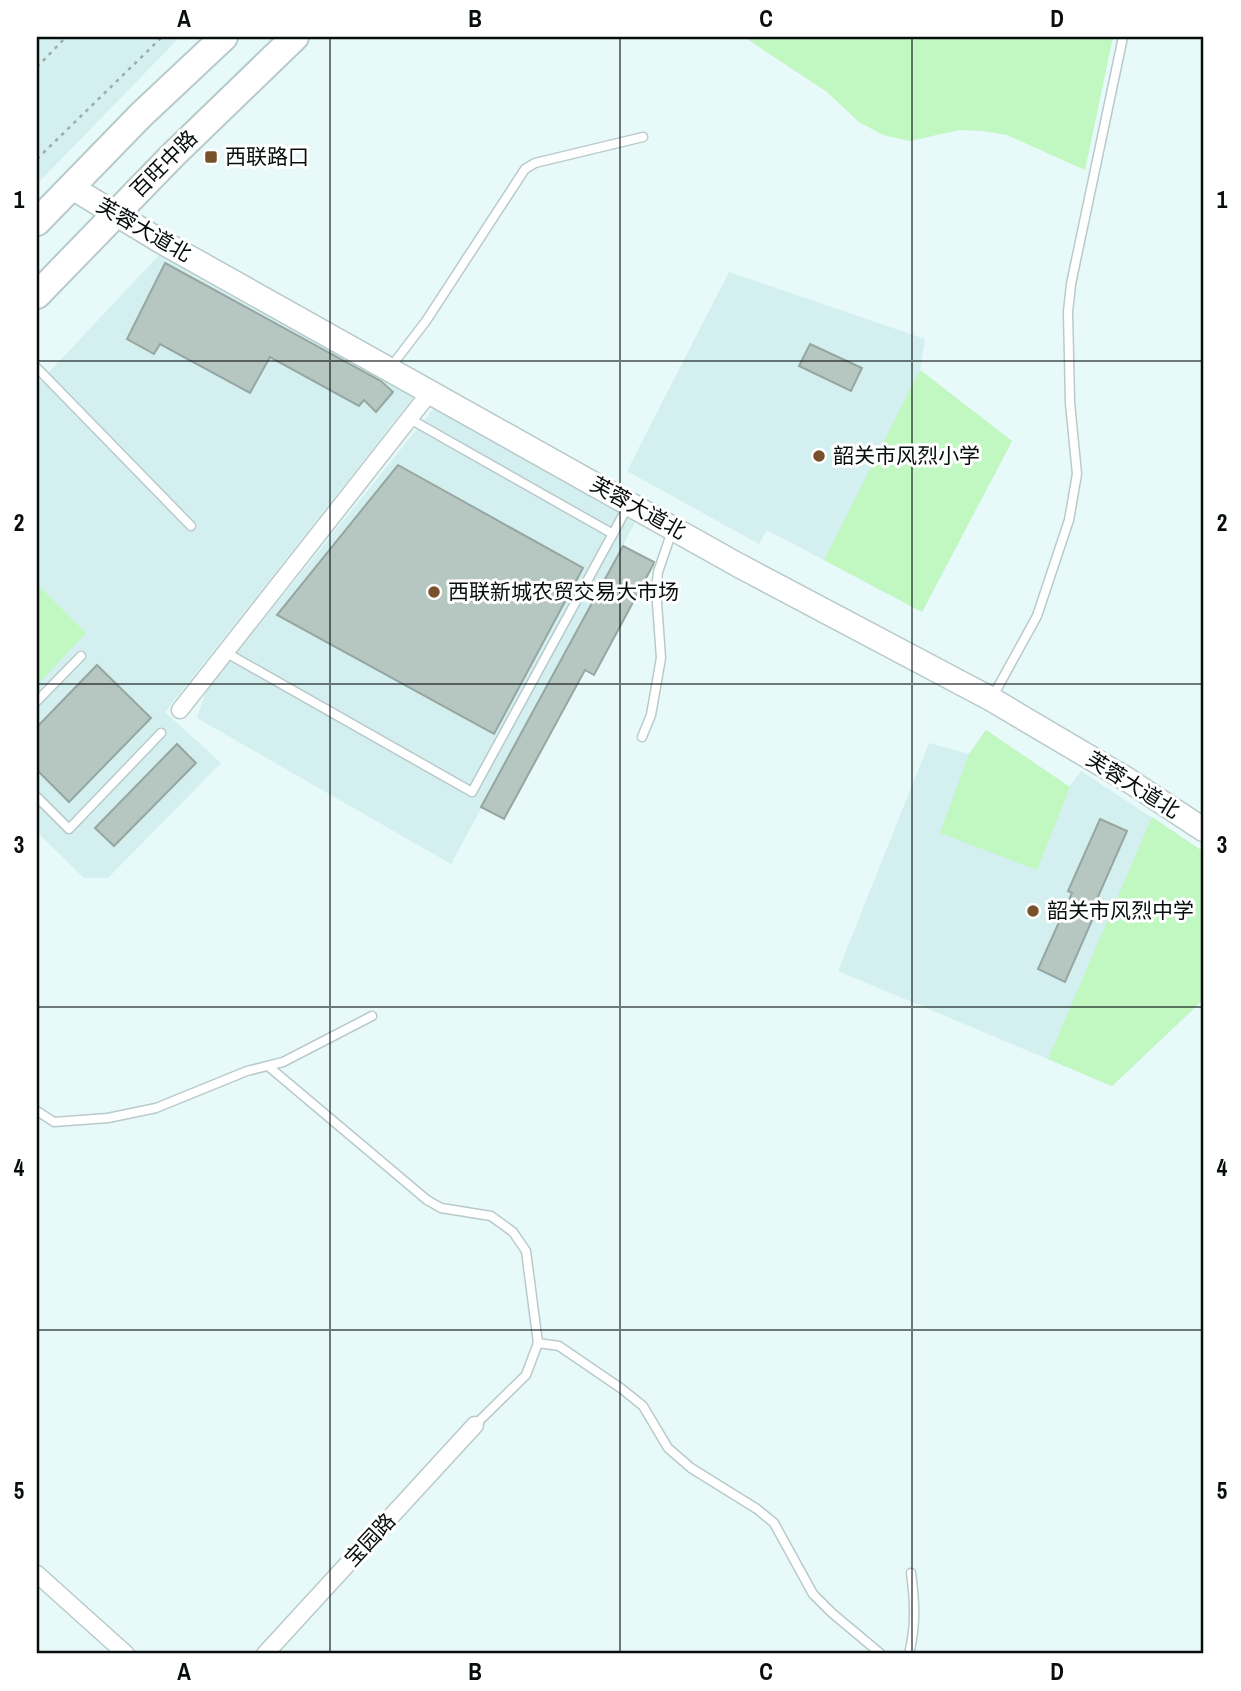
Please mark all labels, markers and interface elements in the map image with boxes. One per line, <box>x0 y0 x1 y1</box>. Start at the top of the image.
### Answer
text: A <box>177 3 191 34</box>
text: B <box>468 3 482 34</box>
text: C <box>759 3 773 34</box>
text: D <box>1050 3 1064 34</box>
street label: 百旺中路 <box>124 124 204 204</box>
place label: 西联路口 <box>225 142 309 171</box>
marker: 西联路口 <box>203 149 219 165</box>
text: 1 <box>14 184 25 215</box>
text: 1 <box>1217 184 1228 215</box>
street label: 芙蓉大道北 <box>92 191 197 268</box>
place label: 韶关市风烈小学 <box>833 441 980 470</box>
marker: 韶关市风烈小学 <box>811 448 827 464</box>
street label: 芙蓉大道北 <box>585 469 691 546</box>
text: 2 <box>14 507 24 538</box>
text: 2 <box>1217 507 1227 538</box>
place label: 西联新城农贸交易大市场 <box>448 577 679 606</box>
marker: 西联新城农贸交易大市场 <box>426 584 442 600</box>
street label: 芙蓉大道北 <box>1081 744 1185 825</box>
text: 3 <box>14 829 24 860</box>
text: 3 <box>1217 829 1227 860</box>
place label: 韶关市风烈中学 <box>1047 896 1194 925</box>
marker: 韶关市风烈中学 <box>1025 903 1041 919</box>
text: 4 <box>14 1152 25 1183</box>
text: 4 <box>1217 1152 1228 1183</box>
text: 5 <box>14 1475 24 1506</box>
text: 5 <box>1217 1475 1227 1506</box>
street label: 宝园路 <box>338 1507 402 1573</box>
text: A <box>177 1656 191 1687</box>
text: B <box>468 1656 482 1687</box>
text: C <box>759 1656 773 1687</box>
text: D <box>1050 1656 1064 1687</box>

